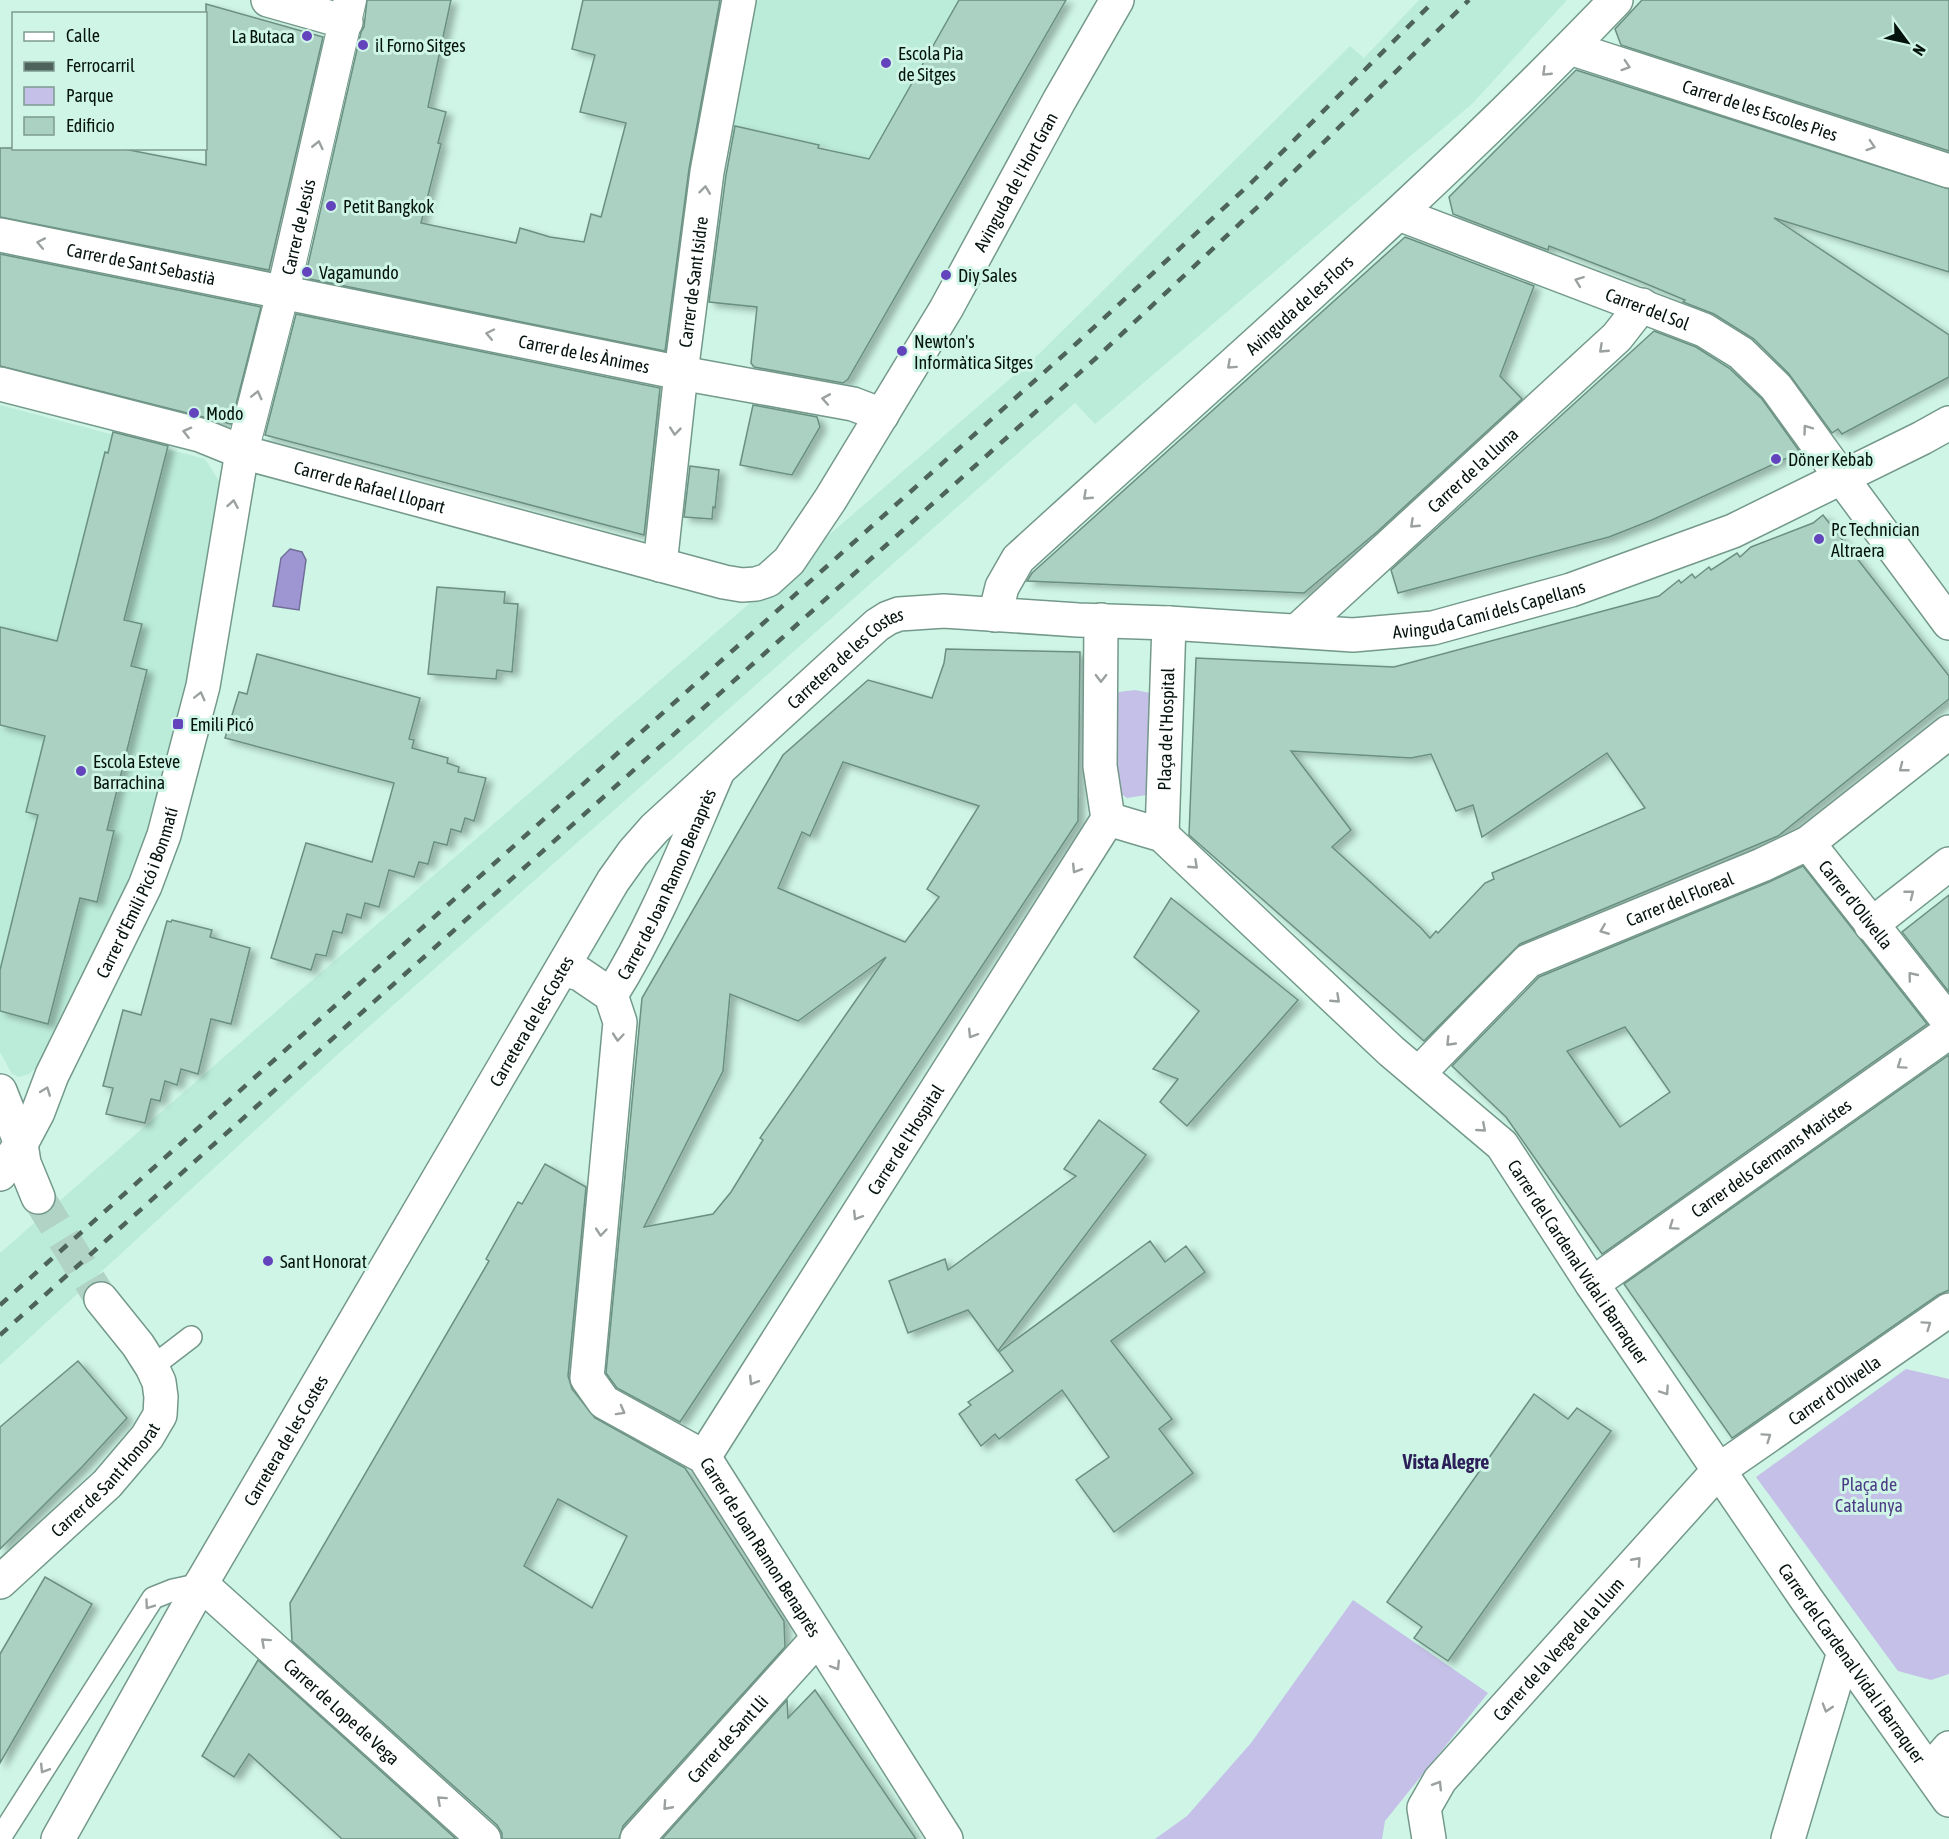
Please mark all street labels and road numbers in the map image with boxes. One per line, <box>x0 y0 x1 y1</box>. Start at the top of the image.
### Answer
street label: Carrer de les Escoles Pies <box>1680 75 1840 145</box>
street label: Avinguda de l'Hort Gran <box>969 108 1061 255</box>
street label: Carrer de Jesús <box>277 177 319 277</box>
street label: Carrer de Sant Isidre <box>674 215 712 349</box>
street label: Carrer de Sant Sebastià <box>65 238 217 289</box>
street label: Avinguda de les Flors <box>1241 251 1357 359</box>
street label: Carrer del Sol <box>1603 283 1693 334</box>
street label: Carrer de les Ànimes <box>517 330 651 377</box>
street label: Carrer de la Lluna <box>1423 423 1522 516</box>
street label: Carrer de Rafael Llopart <box>292 456 448 517</box>
street label: Avinguda Camí dels Capellans <box>1392 575 1588 642</box>
street label: Carretera de les Costes <box>782 603 904 713</box>
street label: Plaça de l'Hospital <box>1153 667 1178 791</box>
street label: Carrer de Joan Ramon Benaprès <box>612 786 720 983</box>
street label: Carrer d'Emili Picó i Bonmatí <box>91 805 181 981</box>
street label: Carrer d'Olivella <box>1815 856 1898 953</box>
street label: Carrer del Floreal <box>1623 867 1736 930</box>
street label: Carretera de les Costes <box>485 952 577 1090</box>
street label: Carrer de l'Hospital <box>862 1080 948 1198</box>
street label: Carrer dels Germans Maristes <box>1687 1094 1855 1221</box>
street label: Carrer del Cardenal Vidal i Barraquer <box>1504 1156 1654 1368</box>
street label: Carrer d'Olivella <box>1784 1351 1884 1429</box>
street label: Carretera de les Costes <box>239 1371 332 1509</box>
street label: Carrer de Sant Honorat <box>46 1419 164 1541</box>
street label: Carrer de Joan Ramon Benaprès <box>696 1453 826 1640</box>
street label: Carrer del Cardenal Vidal i Barraquer <box>1774 1559 1930 1768</box>
street label: Carrer de la Verge de la Llum <box>1488 1573 1628 1725</box>
street label: Carrer de Lope de Vega <box>280 1654 404 1769</box>
street label: Carrer de Sant Lli <box>683 1691 772 1787</box>

